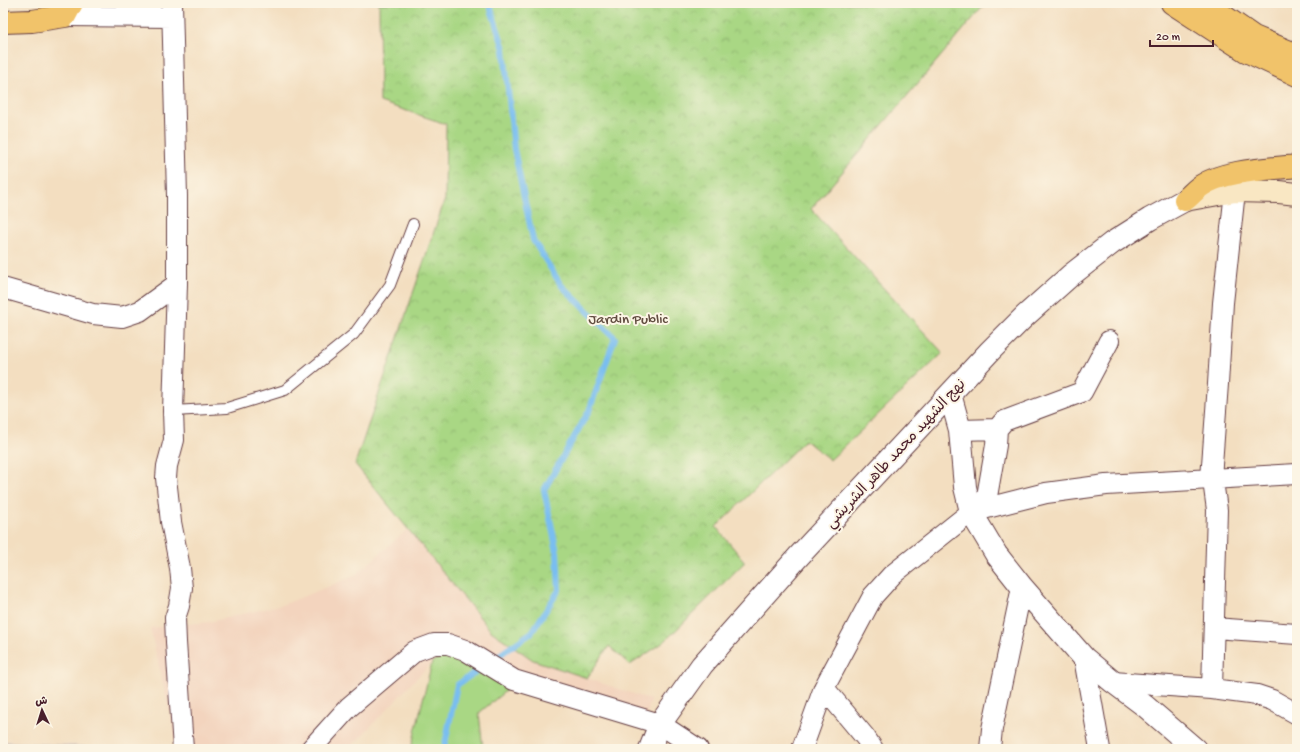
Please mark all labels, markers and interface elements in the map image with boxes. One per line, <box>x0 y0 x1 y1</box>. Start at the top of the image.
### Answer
scale bar <box>1150 22 1213 48</box>
text: 20 m <box>1156 31 1181 45</box>
park label: Jardin Public <box>588 311 668 329</box>
street label: نهج الشهيد محمد طاهر الشريشي <box>822 376 972 534</box>
north arrow <box>22 690 62 730</box>
text: ش <box>35 696 48 708</box>

